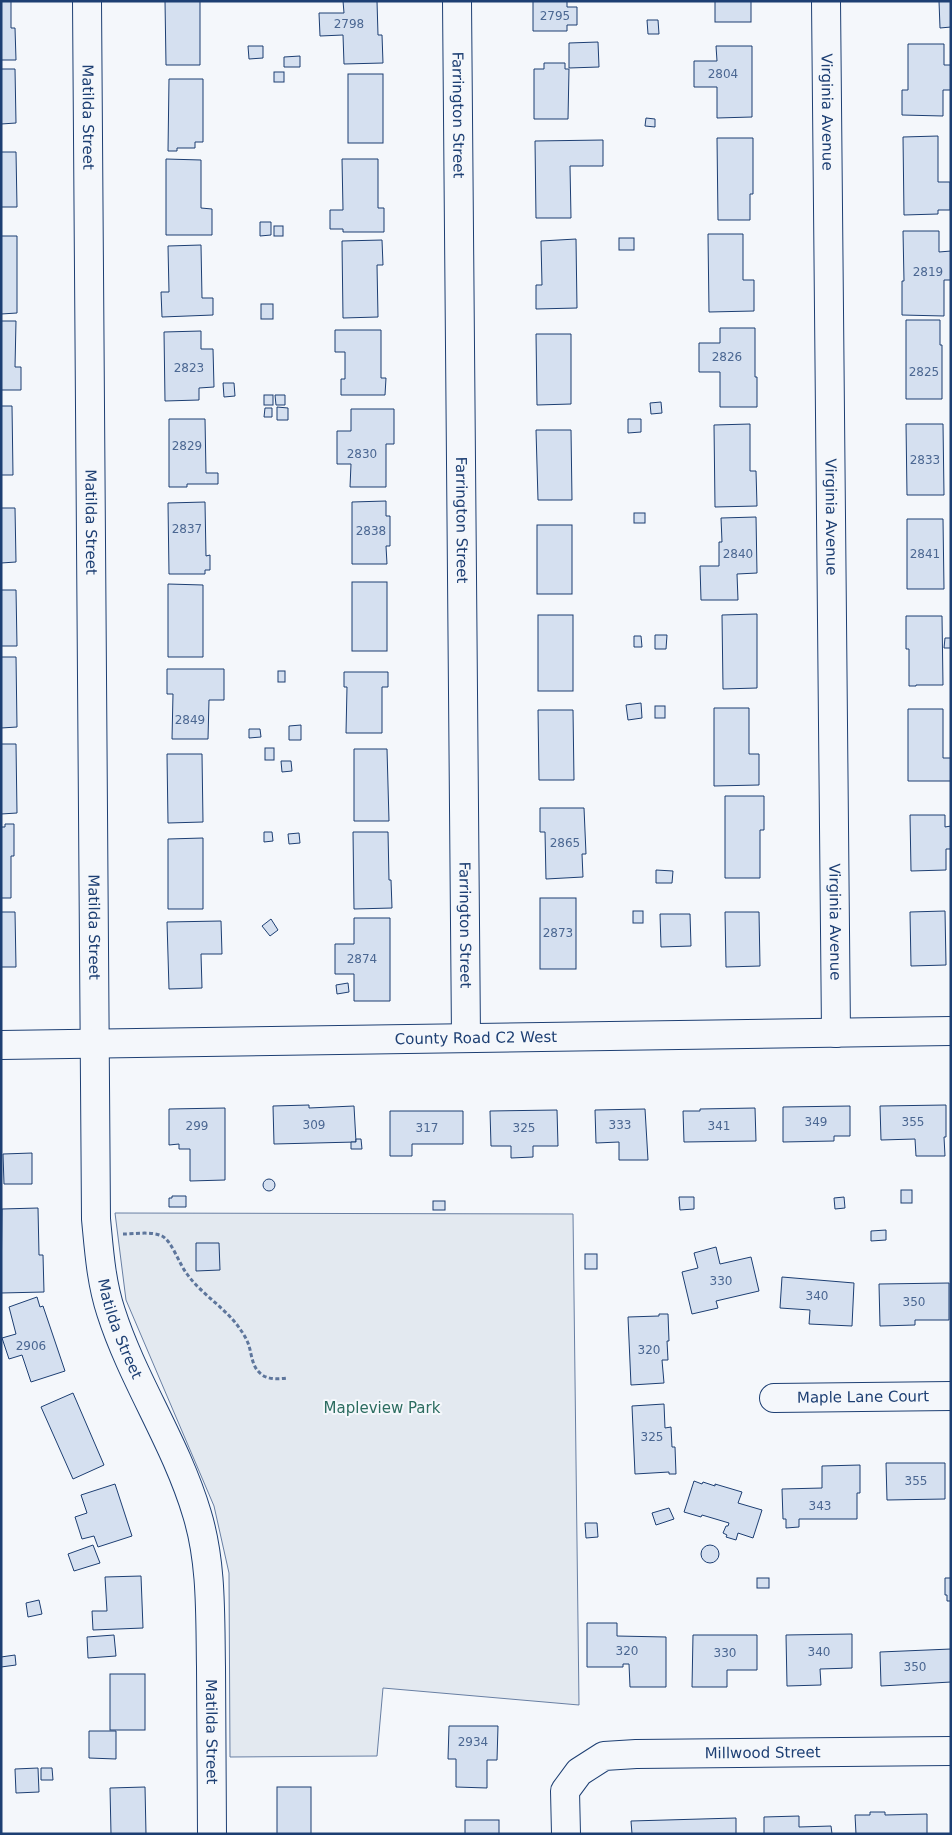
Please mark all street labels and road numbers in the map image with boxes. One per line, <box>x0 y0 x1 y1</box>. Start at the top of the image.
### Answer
street label: Farrington Street <box>448 52 468 179</box>
street label: Virginia Avenue <box>818 53 837 171</box>
street label: Matilda Street <box>78 64 97 170</box>
street label: Farrington Street <box>452 457 471 584</box>
street label: Virginia Avenue <box>821 458 841 576</box>
street label: Matilda Street <box>81 469 100 575</box>
street label: Farrington Street <box>455 862 475 989</box>
street label: Virginia Avenue <box>825 863 844 981</box>
street label: Matilda Street <box>84 874 103 980</box>
street label: County Road C2 West <box>395 1028 557 1048</box>
street label: Matilda Street <box>94 1277 146 1382</box>
street label: Maple Lane Court <box>797 1387 929 1407</box>
street label: Matilda Street <box>202 1679 221 1784</box>
street label: Millwood Street <box>705 1743 821 1762</box>

